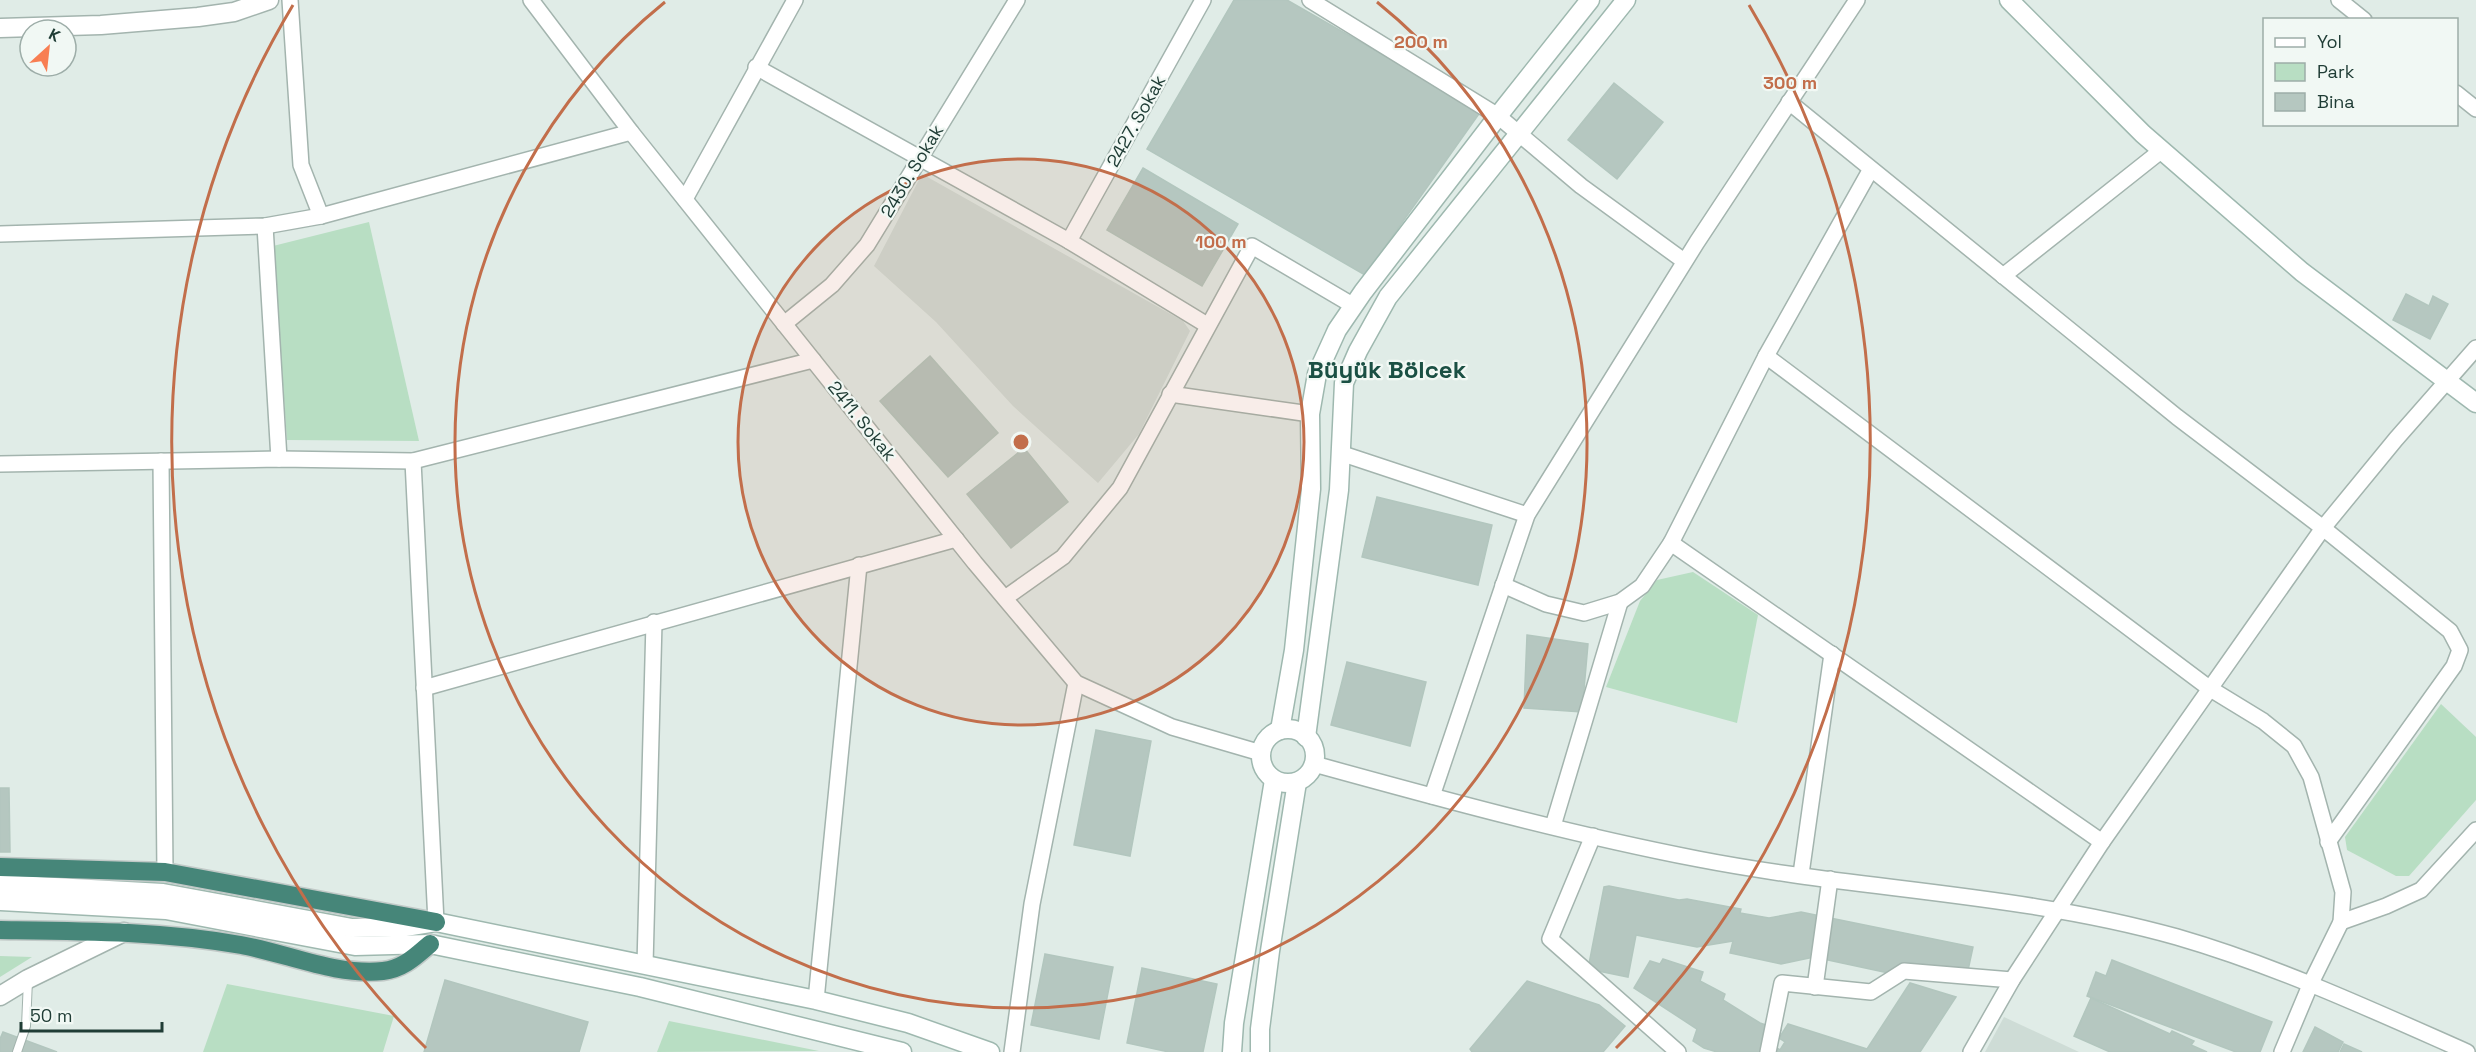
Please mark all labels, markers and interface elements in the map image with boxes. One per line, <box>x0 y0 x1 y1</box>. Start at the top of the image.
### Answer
north arrow <box>18 18 78 78</box>
legend <box>2263 18 2458 126</box>
text: K <box>45 23 64 47</box>
text: 200 m <box>1394 30 1448 53</box>
text: Yol <box>2317 30 2342 53</box>
text: Park <box>2317 60 2355 83</box>
street label: 2427. Sokak <box>1101 71 1170 171</box>
text: 300 m <box>1763 71 1817 94</box>
text: Bina <box>2317 90 2355 113</box>
street label: 2430. Sokak <box>875 120 948 221</box>
text: 100 m <box>1195 230 1247 253</box>
district label: Büyük Bölcek <box>1308 354 1467 385</box>
street label: 2411. Sokak <box>823 376 902 466</box>
centre of rings <box>1011 432 1031 452</box>
scale bar <box>21 995 162 1033</box>
text: 50 m <box>30 1004 72 1027</box>

